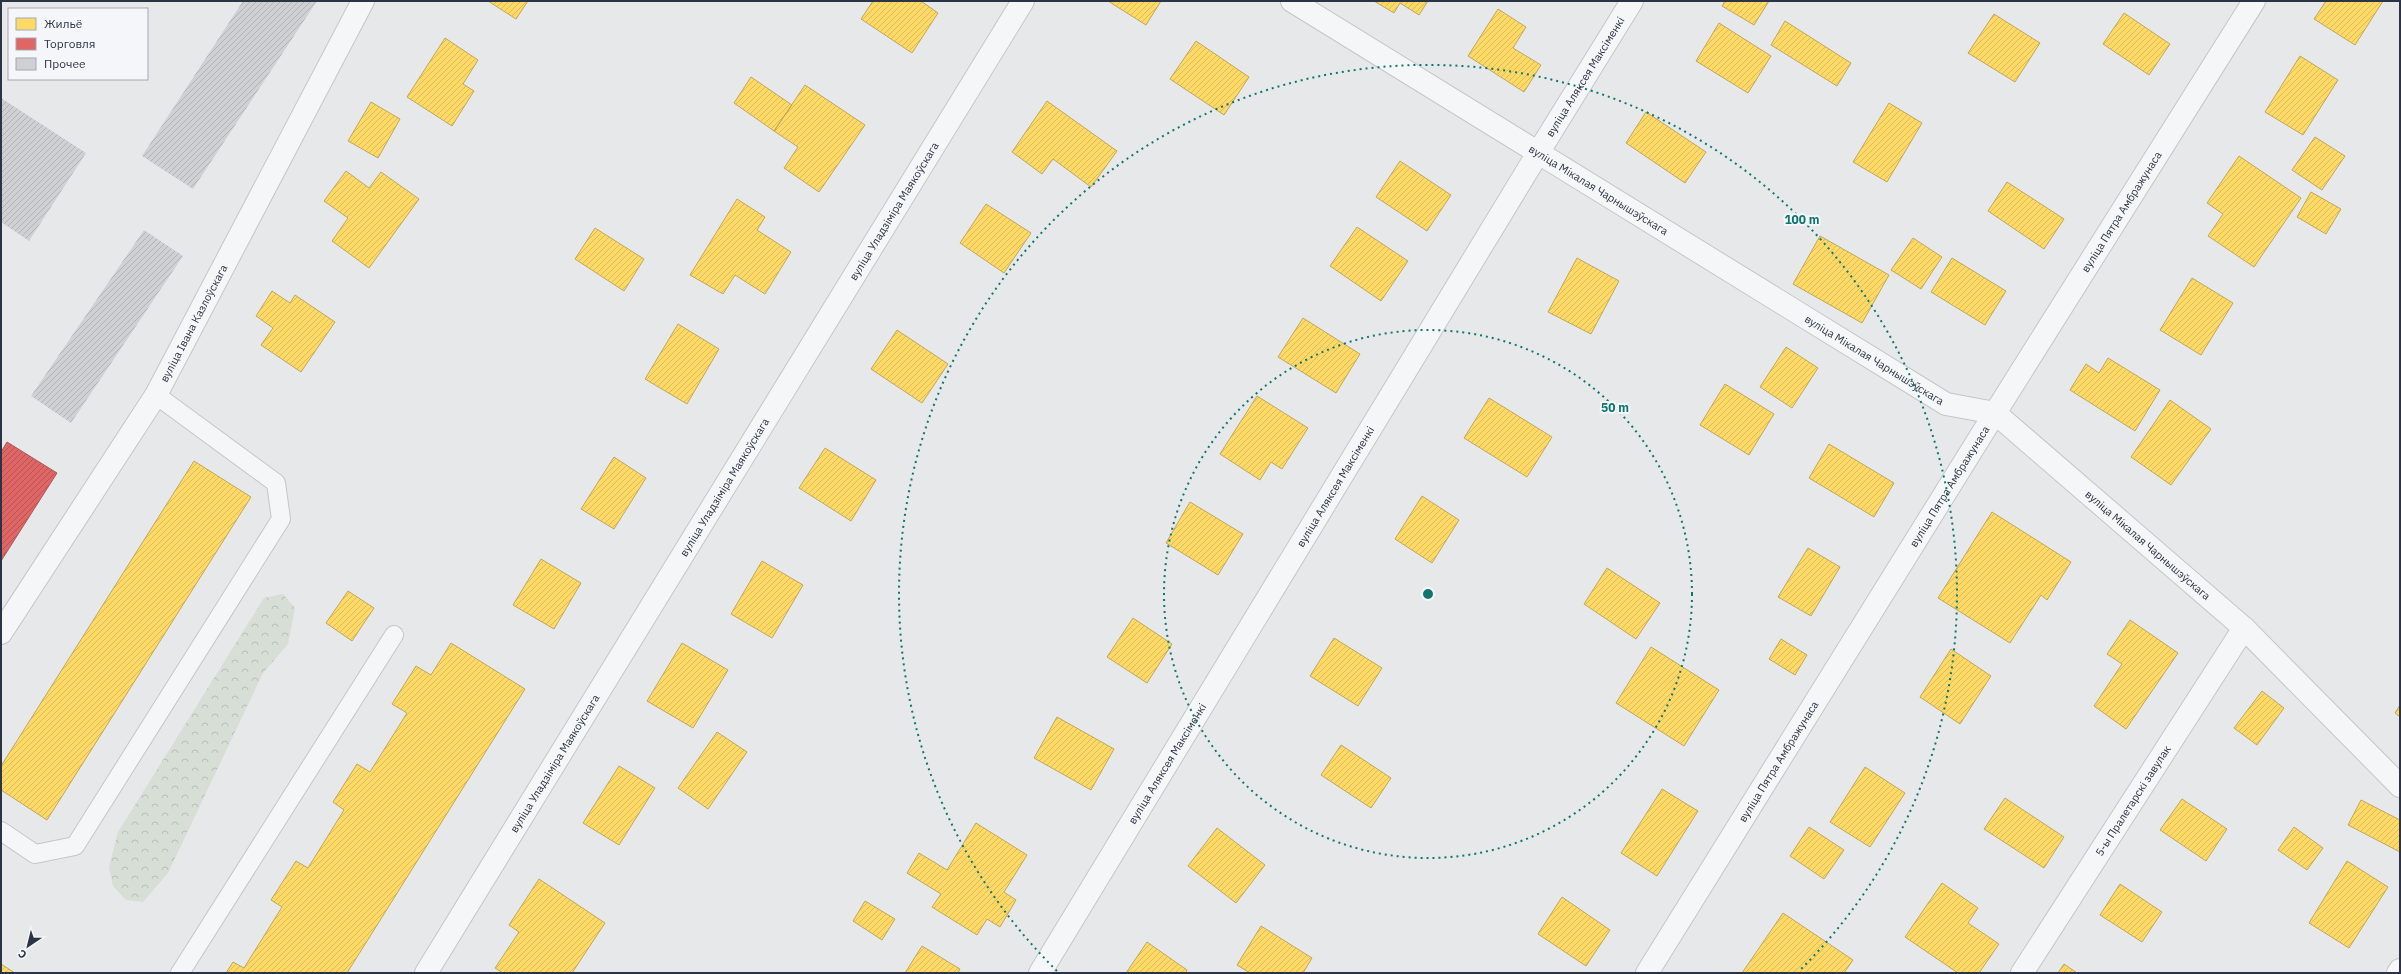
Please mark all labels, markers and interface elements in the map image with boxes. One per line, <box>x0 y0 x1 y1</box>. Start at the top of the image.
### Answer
legend <box>8 8 148 80</box>
street label: вуліца Аляксея Максіменкі <box>1543 14 1628 139</box>
text: Жильё <box>44 16 83 31</box>
text: Торговля <box>44 36 95 51</box>
text: Прочее <box>44 56 86 71</box>
street label: вуліца Уладзіміра Маякоўскага <box>846 139 942 283</box>
street label: вуліца Мікалая Чарнышэўскага <box>1526 142 1671 238</box>
street label: вуліца Пятра Амбражунаса <box>2078 149 2165 275</box>
text: 100 m <box>1784 212 1820 227</box>
street label: вуліца Івана Казлоўскага <box>157 262 230 385</box>
street label: вуліца Мікалая Чарнышэўскага <box>1802 312 1947 408</box>
text: 50 m <box>1601 400 1629 415</box>
street label: вуліца Уладзіміра Маякоўскага <box>677 415 772 559</box>
street label: вуліца Пятра Амбражунаса <box>1907 423 1992 549</box>
street label: вуліца Аляксея Максіменкі <box>1293 424 1377 550</box>
street label: вуліца Мікалая Чарнышэўскага <box>2082 487 2213 603</box>
centre of rings <box>1421 587 1435 601</box>
street label: вуліца Уладзіміра Маякоўскага <box>507 692 603 835</box>
street label: вуліца Пятра Амбражунаса <box>1736 698 1821 825</box>
street label: вуліца Аляксея Максіменкі <box>1125 701 1209 826</box>
street label: 5-ы Пралетарскі завулак <box>2092 743 2174 859</box>
north arrow <box>8 926 48 966</box>
text: С <box>15 946 29 962</box>

